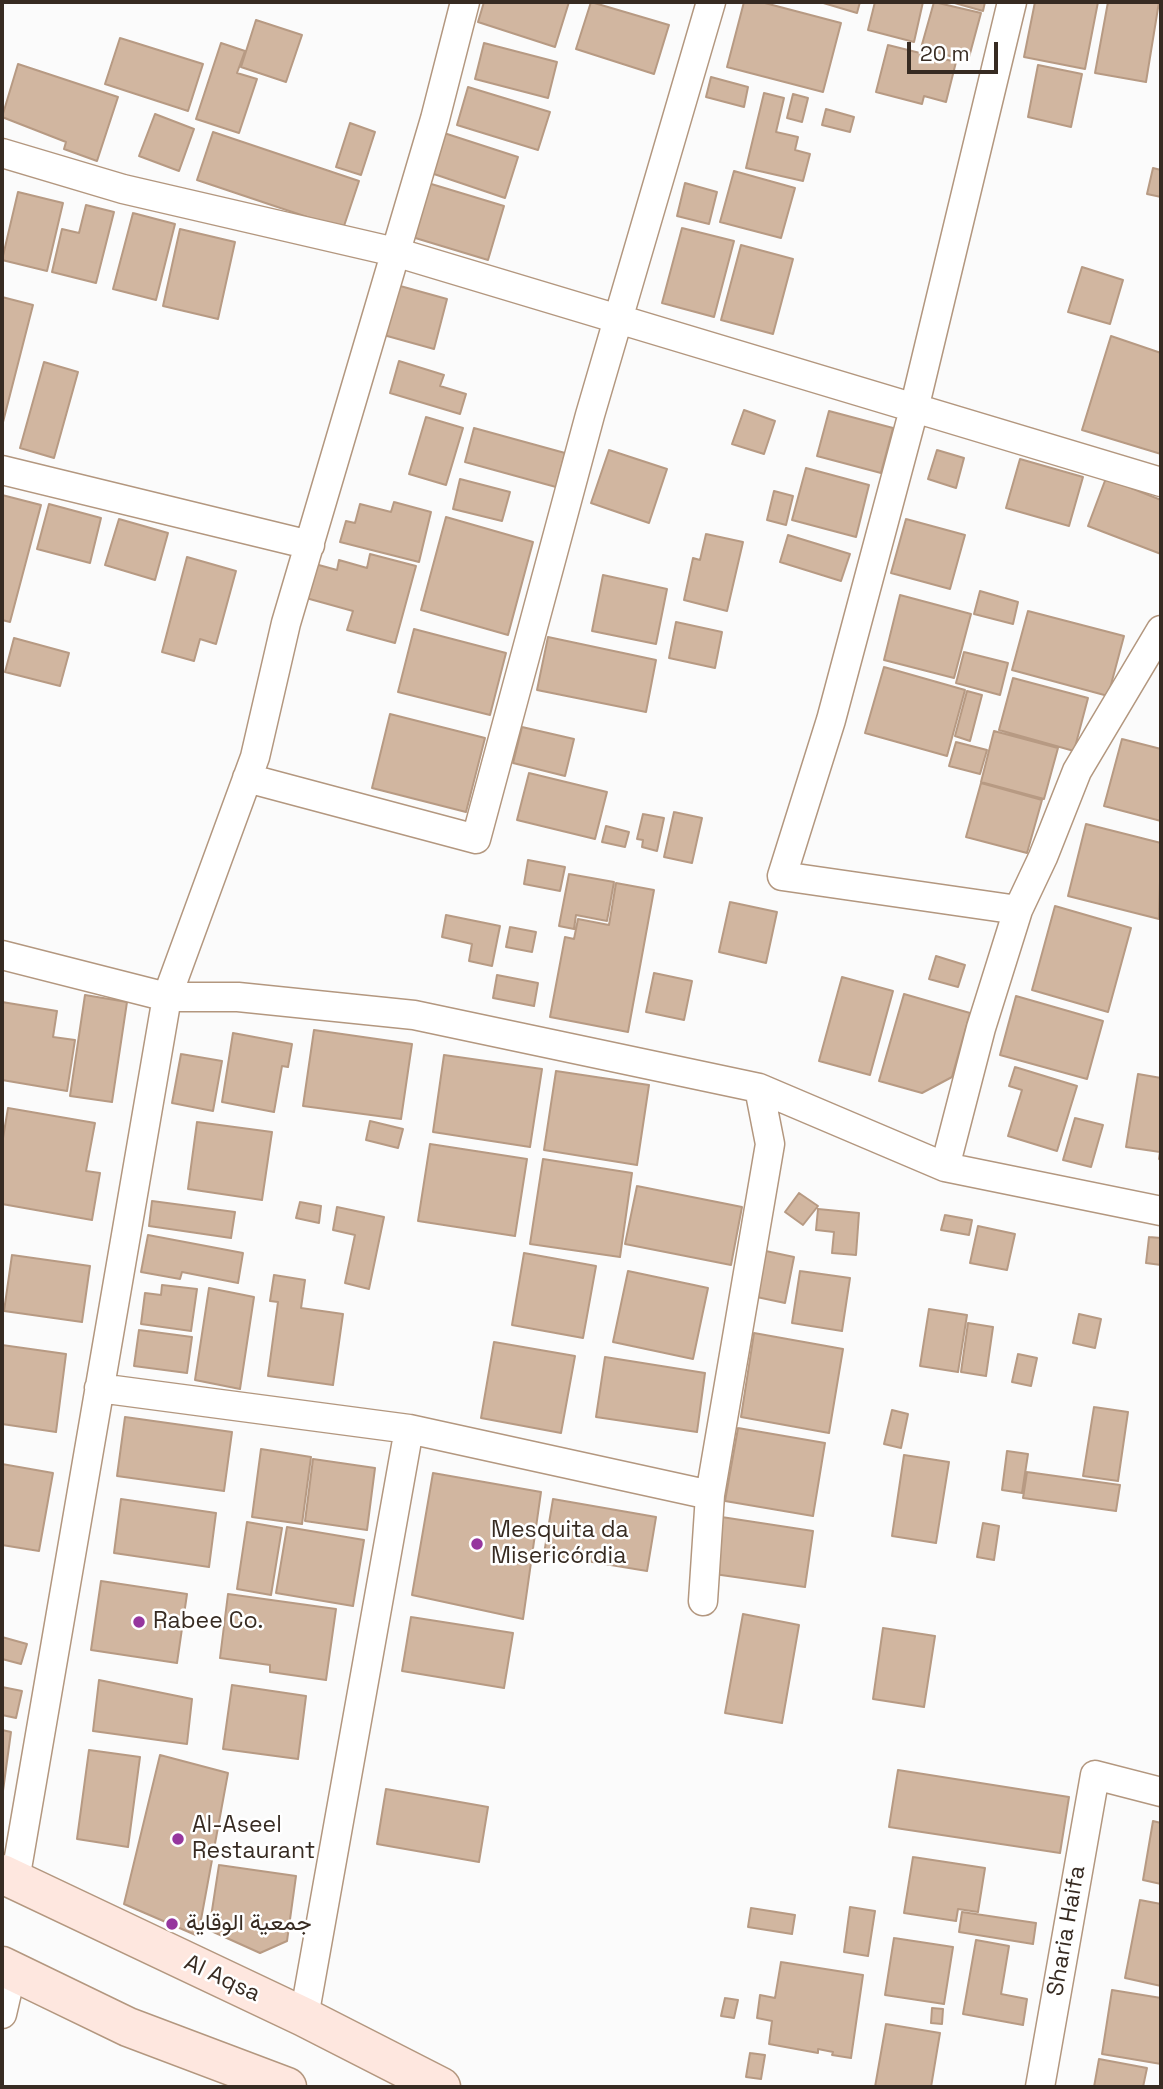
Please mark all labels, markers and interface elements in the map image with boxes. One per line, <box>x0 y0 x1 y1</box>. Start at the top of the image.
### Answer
scale bar <box>911 28 1002 72</box>
text: 20 m <box>920 40 970 67</box>
place label: Mesquita da Misericórdia <box>491 1517 629 1571</box>
marker: Mesquita da Misericórdia <box>469 1536 485 1552</box>
place label: Rabee Co. <box>153 1608 263 1636</box>
marker: Rabee Co. <box>131 1614 147 1630</box>
place label: Al-Aseel Restaurant <box>192 1812 315 1866</box>
marker: Al-Aseel Restaurant <box>170 1831 186 1847</box>
street label: Sharia Haifa <box>1042 1864 1092 1998</box>
place label: جمعية الوقاية <box>186 1910 312 1938</box>
marker: جمعية الوقاية <box>164 1916 180 1932</box>
street label: Al Aqsa <box>180 1949 264 2009</box>

